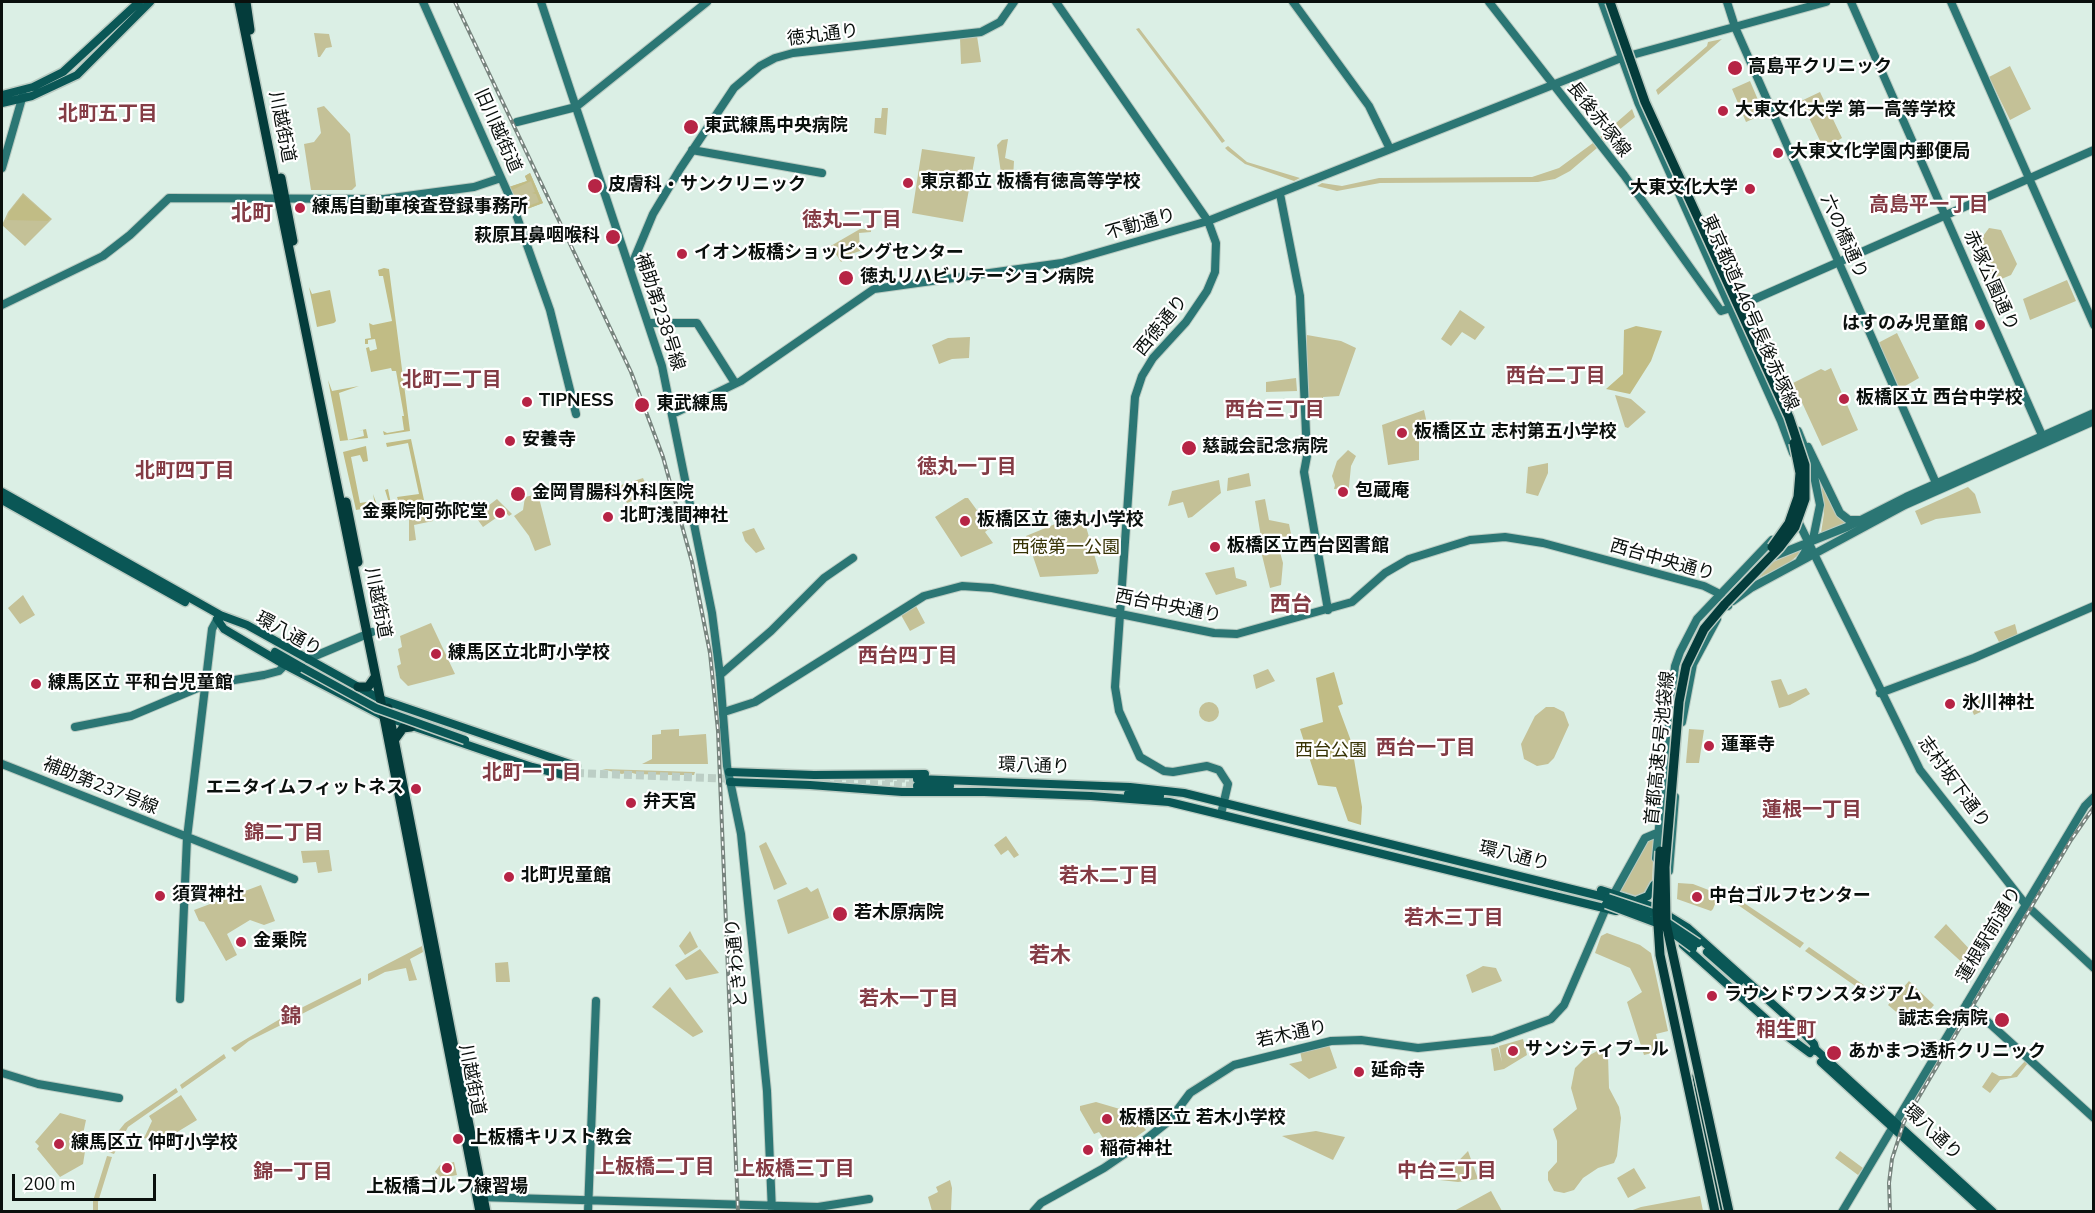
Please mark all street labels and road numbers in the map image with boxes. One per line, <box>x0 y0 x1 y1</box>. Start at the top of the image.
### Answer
street label: 徳丸通り <box>786 21 860 51</box>
street label: 長後赤塚線 <box>1562 78 1634 162</box>
street label: 旧川越街道 <box>469 85 525 177</box>
street label: 川越街道 <box>264 90 298 164</box>
street label: 六の橋通り <box>1815 191 1871 283</box>
street label: 不動通り <box>1103 205 1179 245</box>
street label: 東京都道446号長後赤塚線 <box>1696 212 1802 414</box>
street label: 赤塚公園通り <box>1958 227 2022 335</box>
street label: 補助第238号線 <box>630 250 688 374</box>
street label: 西徳通り <box>1131 291 1193 361</box>
street label: 西台中央通り <box>1607 536 1717 586</box>
street label: 川越街道 <box>360 566 394 640</box>
street label: 西台中央通り <box>1113 586 1223 628</box>
street label: 環八通り <box>251 608 325 662</box>
street label: 首都高速5号池袋線 <box>1642 670 1680 826</box>
street label: 志村坂下通り <box>1913 733 1993 833</box>
street label: 補助第237号線 <box>39 754 161 820</box>
street label: 環八通り <box>998 755 1070 779</box>
street label: 環八通り <box>1476 838 1552 876</box>
street label: 蓮根駅前通り <box>1953 883 2027 987</box>
street label: ときわ通り <box>723 917 753 1009</box>
street label: 若木通り <box>1255 1017 1329 1053</box>
street label: 川越街道 <box>454 1043 488 1117</box>
street label: 環八通り <box>1898 1101 1966 1165</box>

